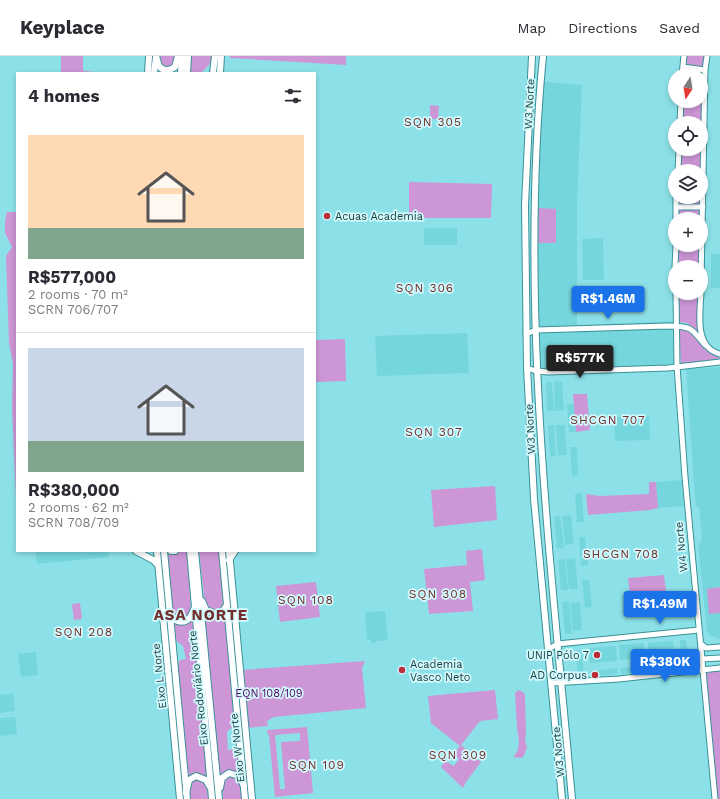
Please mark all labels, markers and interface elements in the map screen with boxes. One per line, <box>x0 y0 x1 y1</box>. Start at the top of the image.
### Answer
text: Keyplace <box>20 16 105 39</box>
text: Map <box>518 20 546 36</box>
text: Directions <box>568 20 637 36</box>
text: Saved <box>659 20 700 36</box>
north arrow <box>668 68 708 108</box>
map controls <box>668 68 708 300</box>
street label: W3 Norte <box>522 79 537 130</box>
icon: filters <box>282 85 304 107</box>
text: 4 homes <box>28 86 99 106</box>
district label: SQN 305 <box>404 115 462 129</box>
button: locate <box>668 116 708 156</box>
icon: home <box>130 161 202 233</box>
button: layers <box>668 164 708 204</box>
place label: Acuas Academia <box>335 210 423 223</box>
marker: Acuas Academia <box>322 211 332 221</box>
button: + <box>668 212 708 252</box>
button: − <box>668 260 708 300</box>
text: R$577,000 <box>28 267 116 287</box>
district label: SQN 306 <box>396 281 454 295</box>
pin: R$1.46M <box>571 286 645 320</box>
text: 2 rooms · 70 m² <box>28 287 128 302</box>
text: R$1.46M <box>581 291 635 306</box>
text: SCRN 706/707 <box>28 302 118 317</box>
pin: R$577K <box>547 345 613 379</box>
text: R$577K <box>555 350 605 365</box>
icon: home <box>130 374 202 446</box>
street label: W3 Norte <box>523 403 538 454</box>
district label: SHCGN 707 <box>570 413 646 427</box>
district label: SQN 307 <box>405 425 463 439</box>
text: R$380,000 <box>28 480 120 500</box>
text: 2 rooms · 62 m² <box>28 500 129 515</box>
text: SCRN 708/709 <box>28 515 119 530</box>
street label: W4 Norte <box>672 521 691 573</box>
district label: SHCGN 708 <box>583 547 659 561</box>
district label: SQN 308 <box>409 587 467 601</box>
pin: R$1.49M <box>623 591 697 625</box>
district label: SQN 108 <box>278 593 334 607</box>
text: R$1.49M <box>633 596 687 611</box>
district label: ASA NORTE <box>154 606 248 624</box>
district label: SQN 208 <box>55 625 113 639</box>
street label: Eixo Rodoviário Norte <box>186 630 211 746</box>
street label: Eixo L Norte <box>150 643 169 709</box>
place label: UNIP Pólo 7 <box>527 649 589 662</box>
pin: R$380K <box>632 649 698 683</box>
marker: UNIP Pólo 7 <box>592 650 602 660</box>
text: R$380K <box>640 654 690 669</box>
place label: Academia Vasco Neto <box>410 658 470 684</box>
marker: Academia Vasco Neto <box>397 665 407 675</box>
place label: AD Corpus <box>530 669 587 682</box>
marker: AD Corpus <box>590 670 600 680</box>
park label: EQN 108/109 <box>235 687 303 700</box>
street label: Eixo W Norte <box>227 713 248 783</box>
street label: W3 Norte <box>550 726 567 778</box>
district label: SQN 309 <box>429 748 487 762</box>
district label: SQN 109 <box>289 758 345 772</box>

